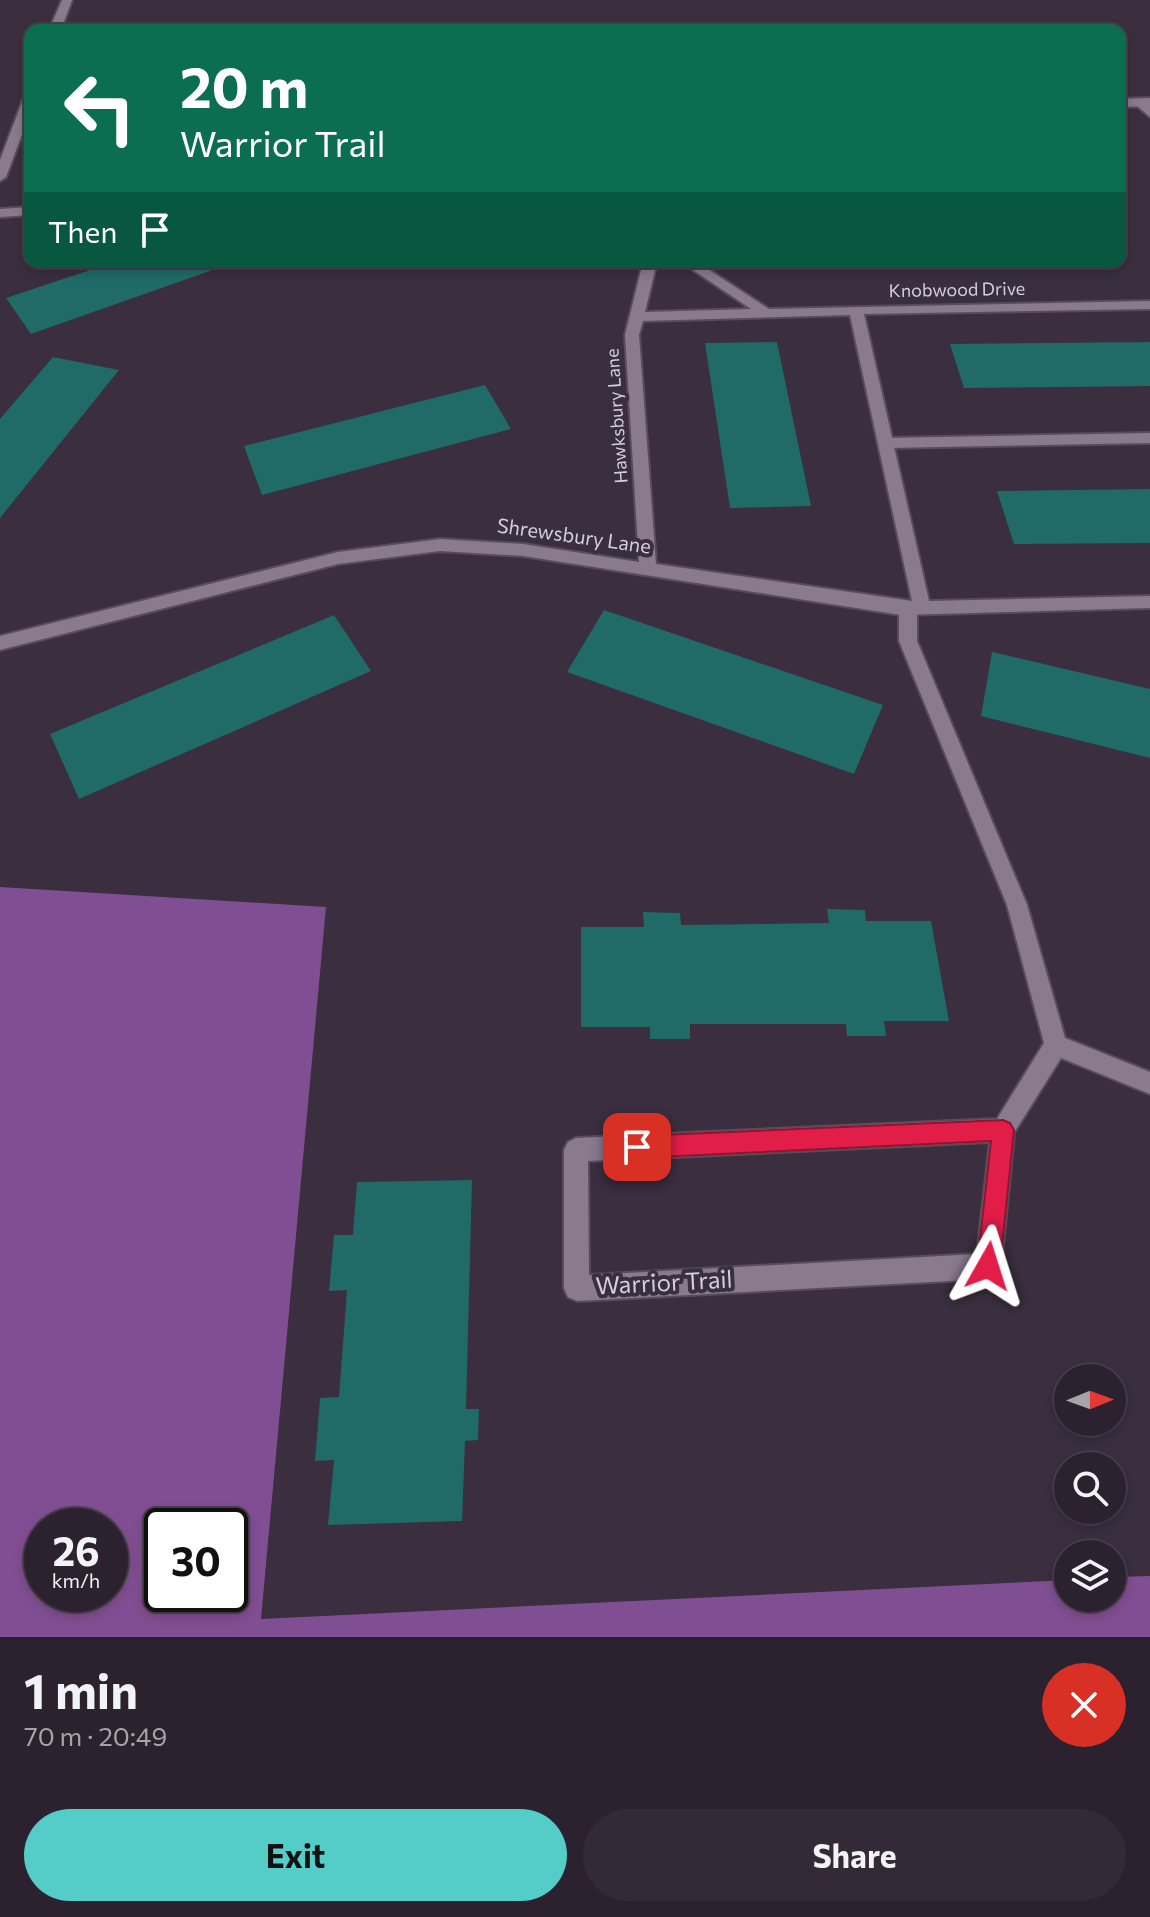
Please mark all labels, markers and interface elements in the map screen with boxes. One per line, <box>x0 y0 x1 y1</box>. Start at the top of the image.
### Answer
text: 20 m <box>180 51 308 120</box>
icon: left <box>48 56 152 160</box>
text: Warrior Trail <box>180 120 386 164</box>
icon: arrive <box>133 208 177 252</box>
text: Then <box>48 212 117 249</box>
street label: Knobwood Drive <box>889 277 1025 301</box>
street label: Hawksbury Lane <box>600 348 632 484</box>
street label: Shrewsbury Lane <box>496 512 653 558</box>
pin <box>603 1113 671 1181</box>
icon: arrive <box>615 1125 659 1169</box>
position arrow <box>946 1224 1030 1308</box>
street label: Warrior Trail <box>595 1263 733 1300</box>
north arrow <box>1054 1364 1126 1436</box>
map controls <box>1054 1364 1126 1612</box>
button: search <box>1054 1452 1126 1524</box>
speed limit sign: 30 <box>144 1508 248 1612</box>
text: 26 <box>52 1525 100 1574</box>
button: layers <box>1054 1540 1126 1612</box>
text: km/h <box>52 1568 100 1592</box>
text: 1 min <box>24 1660 138 1719</box>
button: close <box>1042 1663 1126 1747</box>
text: 70 m · 20:49 <box>24 1720 167 1751</box>
button: Exit <box>24 1809 567 1901</box>
button: Share <box>583 1809 1126 1901</box>

